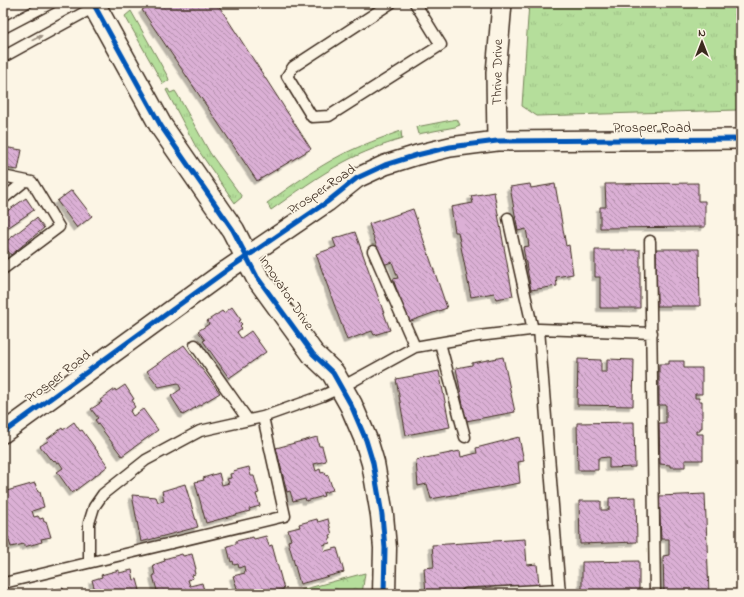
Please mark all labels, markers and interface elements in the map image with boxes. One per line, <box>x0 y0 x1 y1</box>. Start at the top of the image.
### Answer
north arrow <box>682 22 722 62</box>
text: N <box>698 25 706 41</box>
one-way arrow <box>32 35 43 42</box>
street label: Thrive Drive <box>487 38 509 105</box>
street label: Prosper Road <box>613 118 691 139</box>
street label: Prosper Road <box>284 159 360 221</box>
street label: Innovator Drive <box>253 251 319 335</box>
street label: Prosper Road <box>20 345 96 409</box>

